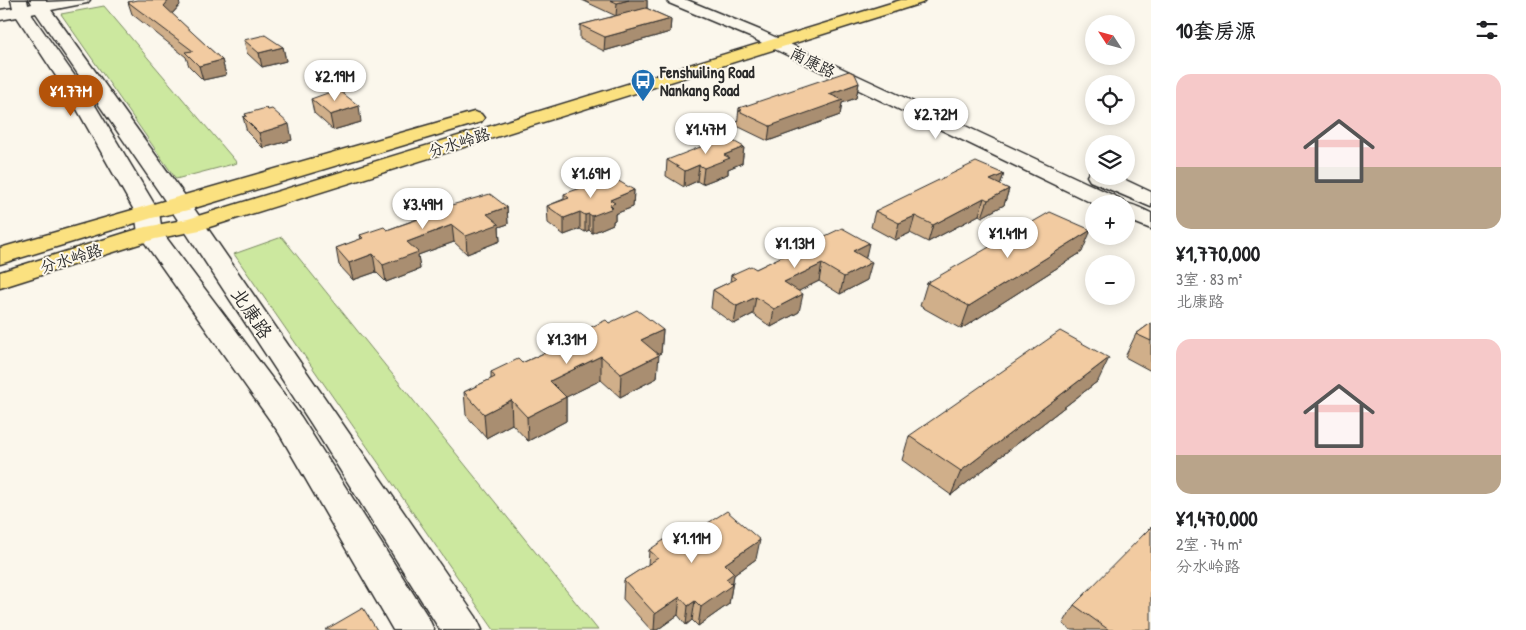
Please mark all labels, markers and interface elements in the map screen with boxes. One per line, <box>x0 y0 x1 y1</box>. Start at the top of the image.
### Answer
north arrow <box>1085 15 1135 65</box>
map controls <box>1085 15 1135 305</box>
text: 10套房源 <box>1176 16 1256 45</box>
icon: filters <box>1473 16 1501 44</box>
street label: 南康路 <box>787 42 839 82</box>
pin: ¥2.19M <box>294 59 376 102</box>
place label: Fenshuiling Road Nankang Road <box>659 61 755 102</box>
text: ¥2.19M <box>315 65 355 87</box>
bus stop icon: Fenshuiling Road Nankang Road <box>630 68 656 102</box>
pin: ¥1.77M <box>30 74 112 117</box>
button: locate <box>1085 75 1135 125</box>
text: ¥1.77M <box>50 80 92 102</box>
pin: ¥2.72M <box>895 98 977 140</box>
text: ¥2.72M <box>914 103 958 125</box>
icon: home <box>1294 106 1384 196</box>
pin: ¥1.47M <box>665 112 747 155</box>
text: ¥1.47M <box>686 118 726 140</box>
street label: 分水岭路 <box>425 122 493 162</box>
button: layers <box>1085 135 1135 185</box>
pin: ¥1.69M <box>550 156 632 199</box>
text: ¥1.69M <box>572 162 610 184</box>
pin: ¥3.49M <box>382 188 464 230</box>
text: ¥3.49M <box>403 193 443 215</box>
button: + <box>1085 195 1135 245</box>
pin: ¥1.41M <box>967 216 1049 259</box>
text: ¥1.41M <box>989 222 1027 244</box>
pin: ¥1.13M <box>754 226 836 269</box>
text: ¥1.13M <box>775 232 815 254</box>
street label: 分水岭路 <box>37 238 105 278</box>
text: ¥1,770,000 <box>1176 239 1260 268</box>
button: − <box>1085 255 1135 305</box>
text: 3室 · 83 m² <box>1176 268 1242 290</box>
street label: 北康路 <box>225 282 279 344</box>
text: 北康路 <box>1176 290 1224 312</box>
pin: ¥1.31M <box>526 322 608 365</box>
text: ¥1.31M <box>547 328 587 350</box>
icon: home <box>1294 371 1384 461</box>
text: ¥1,470,000 <box>1176 504 1258 533</box>
pin: ¥1.11M <box>651 522 733 564</box>
text: ¥1.11M <box>673 527 711 549</box>
text: 2室 · 74 m² <box>1176 533 1242 555</box>
text: 分水岭路 <box>1176 555 1240 577</box>

